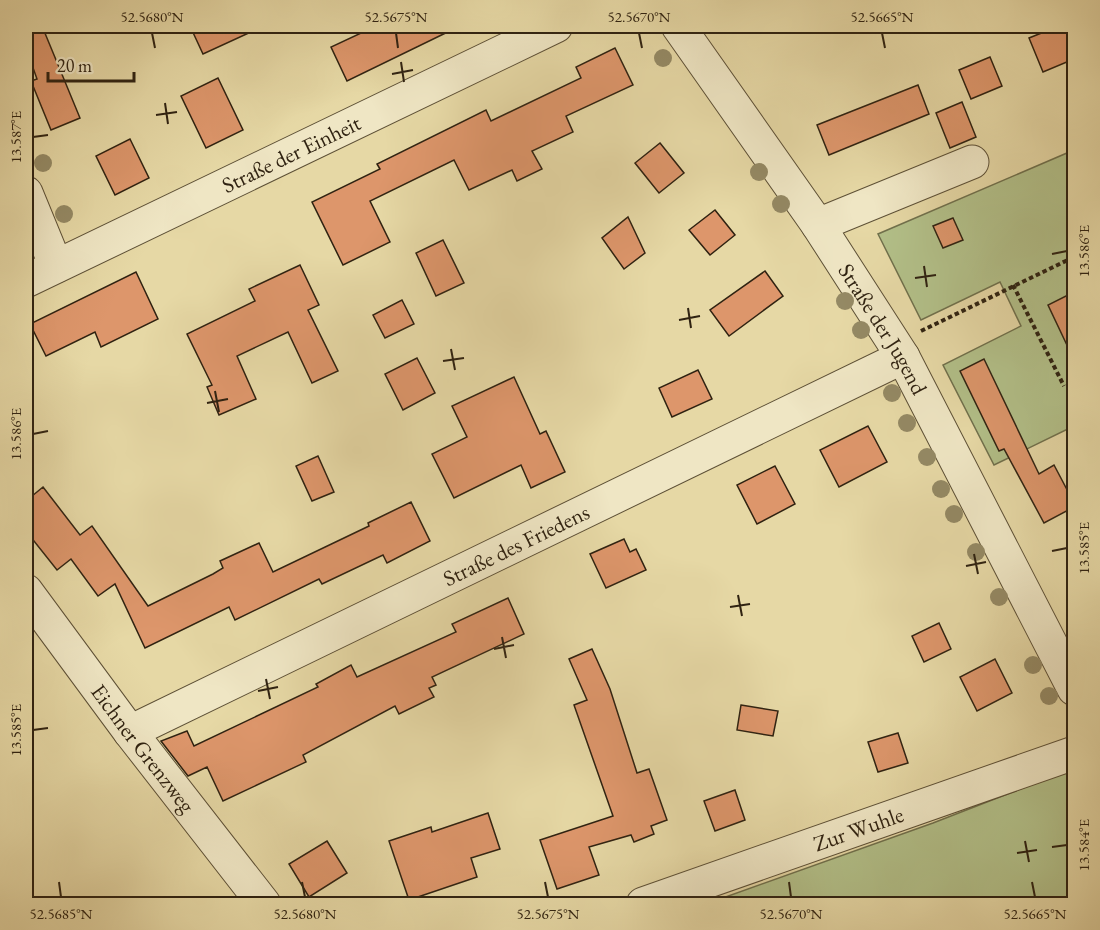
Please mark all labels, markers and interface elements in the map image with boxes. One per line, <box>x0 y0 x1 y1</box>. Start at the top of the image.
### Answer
text: 52.5680°N <box>121 7 184 26</box>
text: 52.5675°N <box>365 7 428 26</box>
text: 52.5670°N <box>608 7 671 26</box>
text: 52.5665°N <box>851 7 914 26</box>
scale bar <box>48 45 134 83</box>
text: 20 m <box>57 54 92 77</box>
street label: Straße der Einheit <box>217 108 365 200</box>
text: 13.587°E <box>6 110 25 163</box>
text: 13.586°E <box>1074 224 1093 277</box>
street label: Straße der Jugend <box>831 258 934 400</box>
text: 13.586°E <box>6 407 25 460</box>
street label: Straße des Friedens <box>438 497 594 593</box>
text: 13.585°E <box>1074 521 1093 574</box>
street label: Eichner Grenzweg <box>84 678 202 819</box>
text: 13.585°E <box>6 703 25 756</box>
street label: Zur Wuhle <box>809 800 908 858</box>
text: 13.584°E <box>1074 818 1093 871</box>
text: 52.5685°N <box>30 904 93 923</box>
text: 52.5680°N <box>274 904 337 923</box>
text: 52.5675°N <box>517 904 580 923</box>
text: 52.5670°N <box>760 904 823 923</box>
text: 52.5665°N <box>1004 904 1067 923</box>

